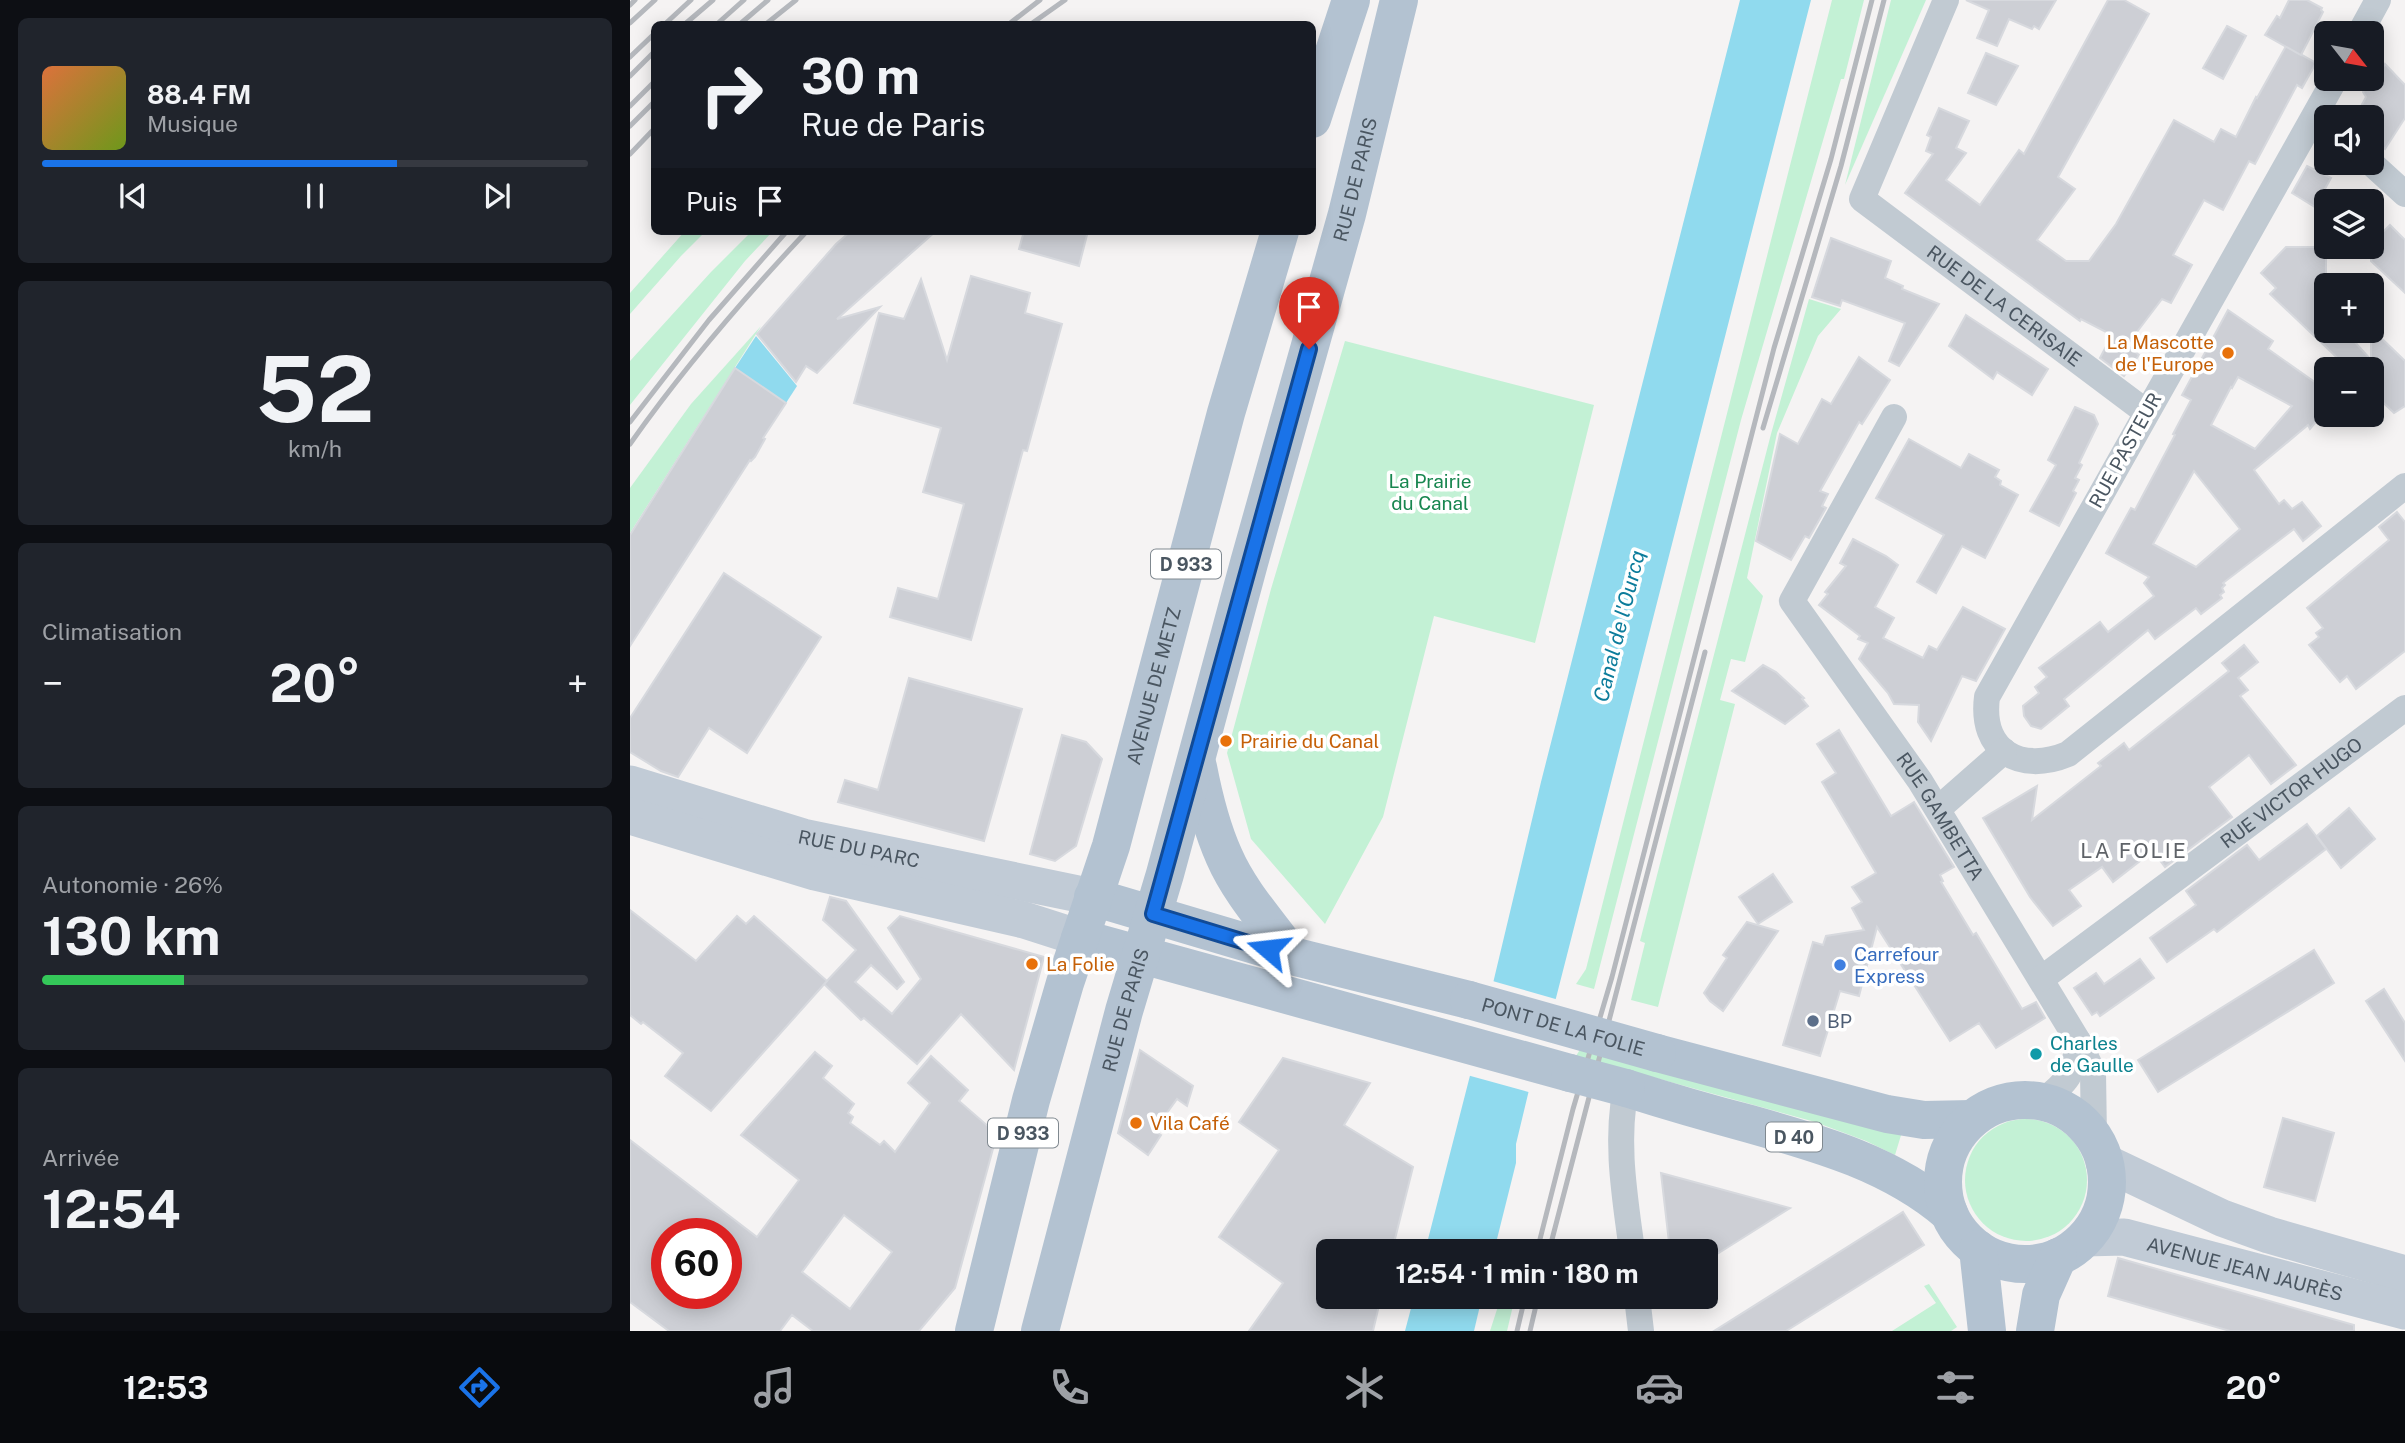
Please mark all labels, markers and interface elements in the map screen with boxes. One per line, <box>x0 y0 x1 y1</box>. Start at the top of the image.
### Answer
north arrow <box>2314 21 2384 91</box>
map controls <box>2314 21 2384 427</box>
text: 30 m <box>801 47 920 105</box>
icon: right <box>686 49 777 140</box>
text: 88.4 FM <box>147 79 251 110</box>
button: sound <box>2314 105 2384 175</box>
text: Rue de Paris <box>801 106 985 143</box>
text: Musique <box>147 110 238 137</box>
street label: RUE DE PARIS <box>1329 115 1381 244</box>
icon: previous <box>114 177 152 215</box>
icon: pause <box>296 177 334 215</box>
icon: next <box>478 177 516 215</box>
icon: arrive <box>751 182 789 220</box>
text: Puis <box>686 186 737 217</box>
button: layers <box>2314 189 2384 259</box>
street label: RUE DE LA CERISAIE <box>1923 241 2086 371</box>
button: + <box>2314 273 2384 343</box>
pin <box>1279 277 1339 349</box>
icon: arrive <box>1290 288 1328 326</box>
place label: La Mascotte de l'Europe <box>2107 331 2214 375</box>
text: 52 <box>255 336 375 442</box>
marker: La Mascotte de l'Europe <box>2220 345 2236 361</box>
button: − <box>2314 357 2384 427</box>
street label: RUE PASTEUR <box>2084 389 2166 511</box>
text: km/h <box>288 435 342 462</box>
park label: La Prairie du Canal <box>1388 470 1472 514</box>
water label: Canal de l'Ourcq <box>1588 548 1650 704</box>
road number: D 933 <box>1151 550 1221 578</box>
street label: AVENUE DE METZ <box>1122 605 1185 767</box>
text: Climatisation <box>42 618 182 645</box>
text: 20° <box>269 653 361 714</box>
text: − <box>42 661 63 706</box>
text: + <box>567 661 588 706</box>
place label: Prairie du Canal <box>1240 730 1379 752</box>
marker: Prairie du Canal <box>1218 733 1234 749</box>
street label: RUE VICTOR HUGO <box>2216 733 2366 853</box>
street label: RUE GAMBETTA <box>1892 748 1989 884</box>
street label: RUE DU PARC <box>796 825 922 872</box>
district label: LA FOLIE <box>2080 838 2188 863</box>
text: Autonomie · 26% <box>42 871 223 898</box>
text: 130 km <box>42 906 221 967</box>
position arrow <box>1231 912 1305 986</box>
place label: Carrefour Express <box>1854 943 1939 987</box>
street label: RUE DE PARIS <box>1097 946 1153 1074</box>
place label: La Folie <box>1046 953 1115 975</box>
marker: La Folie <box>1024 956 1040 972</box>
marker: Carrefour Express <box>1832 957 1848 973</box>
street label: PONT DE LA FOLIE <box>1479 993 1648 1060</box>
place label: BP <box>1827 1010 1852 1032</box>
marker: BP <box>1805 1013 1821 1029</box>
place label: Charles de Gaulle <box>2050 1032 2134 1076</box>
marker: Charles de Gaulle <box>2028 1046 2044 1062</box>
place label: Vila Café <box>1150 1112 1230 1134</box>
marker: Vila Café <box>1128 1115 1144 1131</box>
road number: D 933 <box>988 1118 1058 1148</box>
road number: D 40 <box>1766 1122 1822 1152</box>
text: Arrivée <box>42 1144 119 1171</box>
text: 12:54 <box>42 1179 181 1240</box>
speed limit sign: 60 <box>651 1218 742 1309</box>
street label: AVENUE JEAN JAURÈS <box>2144 1232 2345 1305</box>
text: 12:54 · 1 min · 180 m <box>1395 1258 1639 1289</box>
icon: directions <box>455 1363 504 1412</box>
icon: music <box>750 1363 799 1412</box>
icon: phone <box>1045 1363 1094 1412</box>
icon: climate <box>1340 1363 1389 1412</box>
icon: car <box>1635 1363 1684 1412</box>
icon: filters <box>1931 1363 1980 1412</box>
text: 12:53 <box>123 1369 209 1406</box>
text: 20° <box>2226 1369 2282 1406</box>

